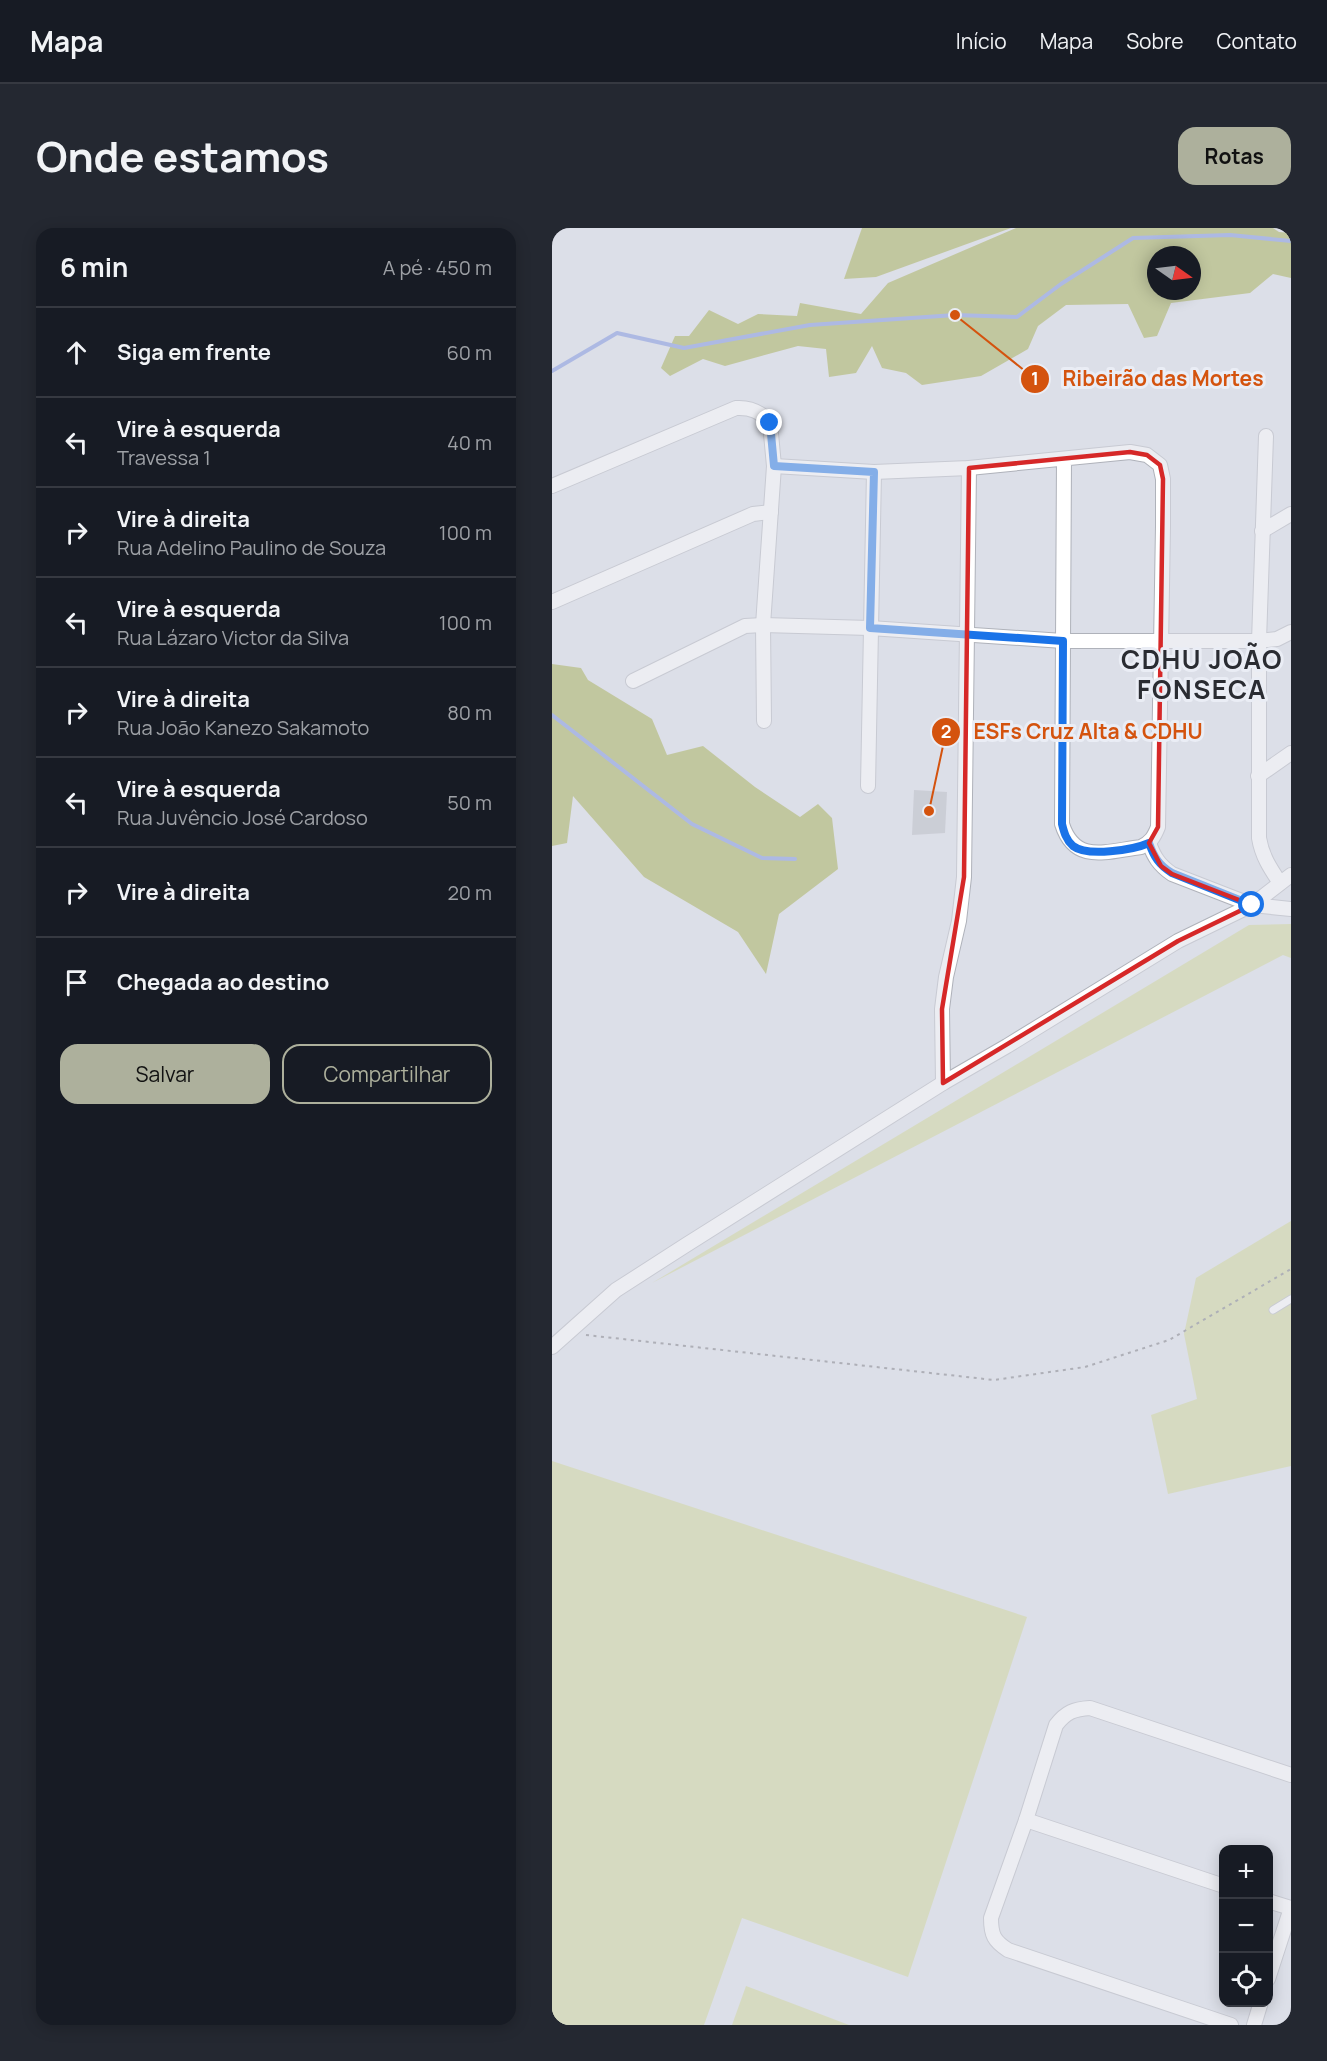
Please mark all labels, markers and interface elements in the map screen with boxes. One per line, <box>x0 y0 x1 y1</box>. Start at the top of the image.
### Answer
text: Mapa <box>30 22 103 60</box>
text: Início <box>956 27 1007 55</box>
text: Mapa <box>1040 27 1093 55</box>
text: Sobre <box>1126 27 1184 55</box>
text: Contato <box>1217 27 1297 55</box>
text: Onde estamos <box>36 127 329 185</box>
button: Rotas <box>1178 127 1291 185</box>
north arrow <box>1147 246 1201 300</box>
text: 6 min <box>60 249 128 285</box>
text: A pé · 450 m <box>383 254 492 281</box>
icon: ahead <box>60 336 93 369</box>
text: Siga em frente <box>117 337 271 367</box>
text: 60 m <box>446 339 492 366</box>
callout: Ribeirão das Mortes <box>1020 359 1275 398</box>
text: Ribeirão das Mortes <box>1062 364 1264 392</box>
text: 1 <box>1031 366 1039 390</box>
route end <box>756 409 782 435</box>
text: Vire à esquerda <box>117 414 281 444</box>
icon: left <box>60 426 93 459</box>
text: 40 m <box>447 429 492 456</box>
text: Travessa 1 <box>117 444 211 471</box>
text: Vire à direita <box>117 504 250 534</box>
icon: right <box>60 516 93 549</box>
text: 100 m <box>439 519 492 546</box>
text: Rua Adelino Paulino de Souza <box>117 534 386 561</box>
text: Vire à esquerda <box>117 594 281 624</box>
icon: left <box>60 606 93 639</box>
text: 100 m <box>439 609 492 636</box>
text: Rua Lázaro Victor da Silva <box>117 624 349 651</box>
district label: CDHU JOÃO FONSECA <box>1121 641 1283 707</box>
text: Vire à direita <box>117 684 250 714</box>
icon: right <box>60 696 93 729</box>
text: 80 m <box>447 699 492 726</box>
callout: ESFs Cruz Alta & CDHU <box>931 713 1214 752</box>
text: Rua João Kanezo Sakamoto <box>117 714 369 741</box>
text: ESFs Cruz Alta & CDHU <box>973 717 1203 745</box>
text: 2 <box>941 719 951 743</box>
text: Vire à esquerda <box>117 774 281 804</box>
icon: left <box>60 786 93 819</box>
text: 50 m <box>447 789 492 816</box>
text: Rua Juvêncio José Cardoso <box>117 804 368 831</box>
icon: right <box>60 876 93 909</box>
text: Vire à direita <box>117 877 250 907</box>
text: 20 m <box>447 879 492 906</box>
route start <box>1238 891 1264 917</box>
icon: arrive <box>60 966 93 999</box>
text: Chegada ao destino <box>117 967 329 997</box>
button: Salvar <box>60 1044 270 1104</box>
button: Compartilhar <box>282 1044 492 1104</box>
map controls <box>1219 1845 1273 2007</box>
button: + <box>1219 1845 1273 1899</box>
button: − <box>1219 1899 1273 1953</box>
button: locate <box>1219 1953 1273 2007</box>

